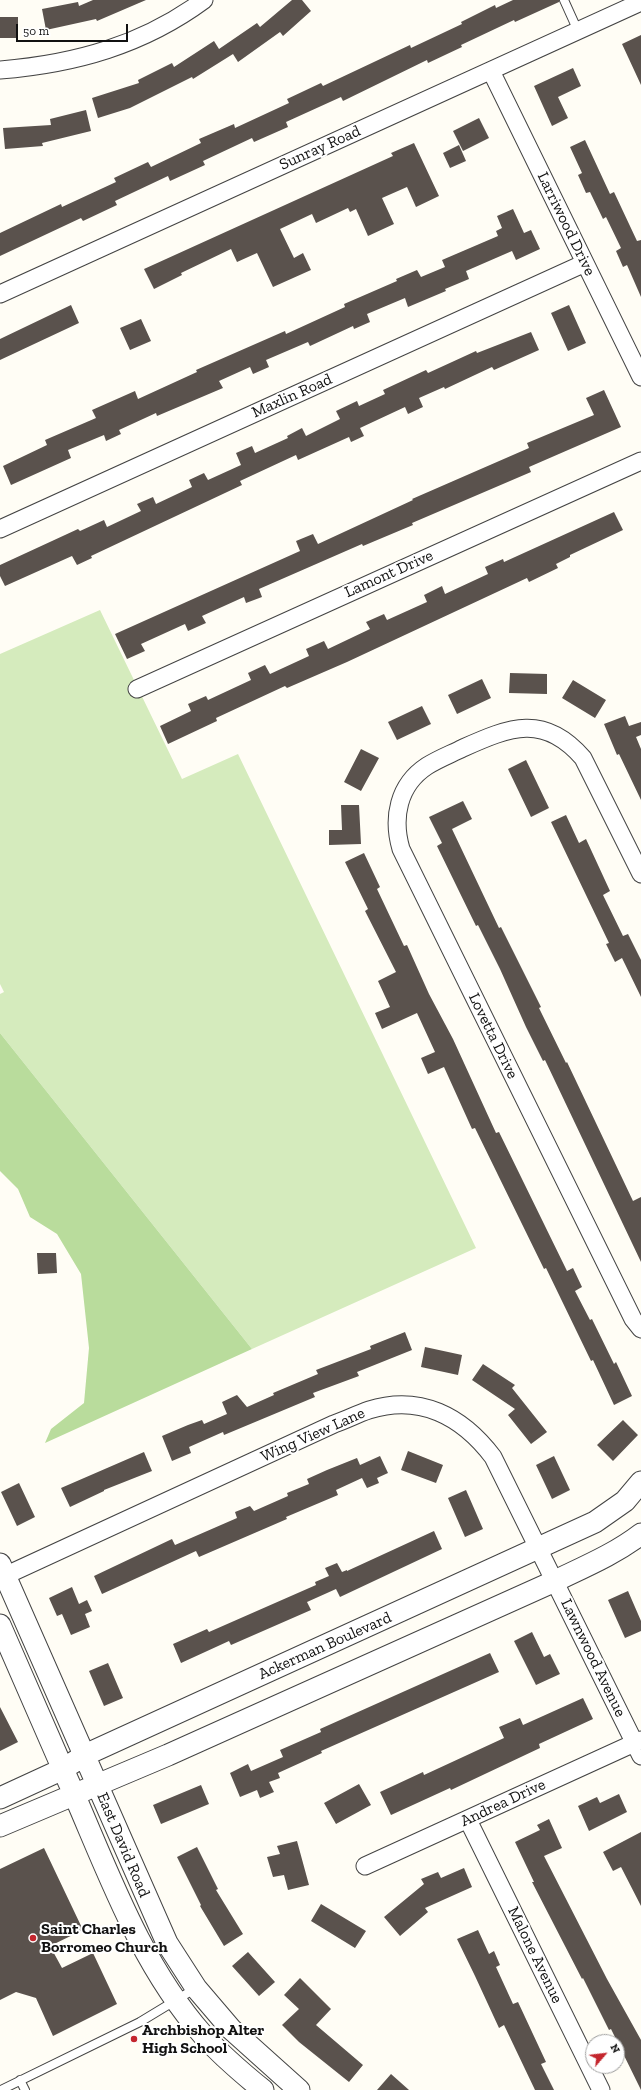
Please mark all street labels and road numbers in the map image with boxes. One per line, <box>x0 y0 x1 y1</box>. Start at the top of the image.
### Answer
street label: Sunray Road <box>276 122 364 174</box>
street label: Larriwood Drive <box>533 169 599 279</box>
street label: Maxlin Road <box>249 370 335 422</box>
street label: Lamont Drive <box>342 546 436 602</box>
street label: Lovetta Drive <box>464 990 522 1082</box>
street label: Wing View Lane <box>258 1404 368 1466</box>
street label: Lawnwood Avenue <box>556 1596 630 1720</box>
street label: Ackerman Boulevard <box>255 1608 395 1684</box>
street label: Andrea Drive <box>457 1775 549 1831</box>
street label: East David Road <box>92 1790 154 1900</box>
street label: Malone Avenue <box>503 1904 567 2006</box>

